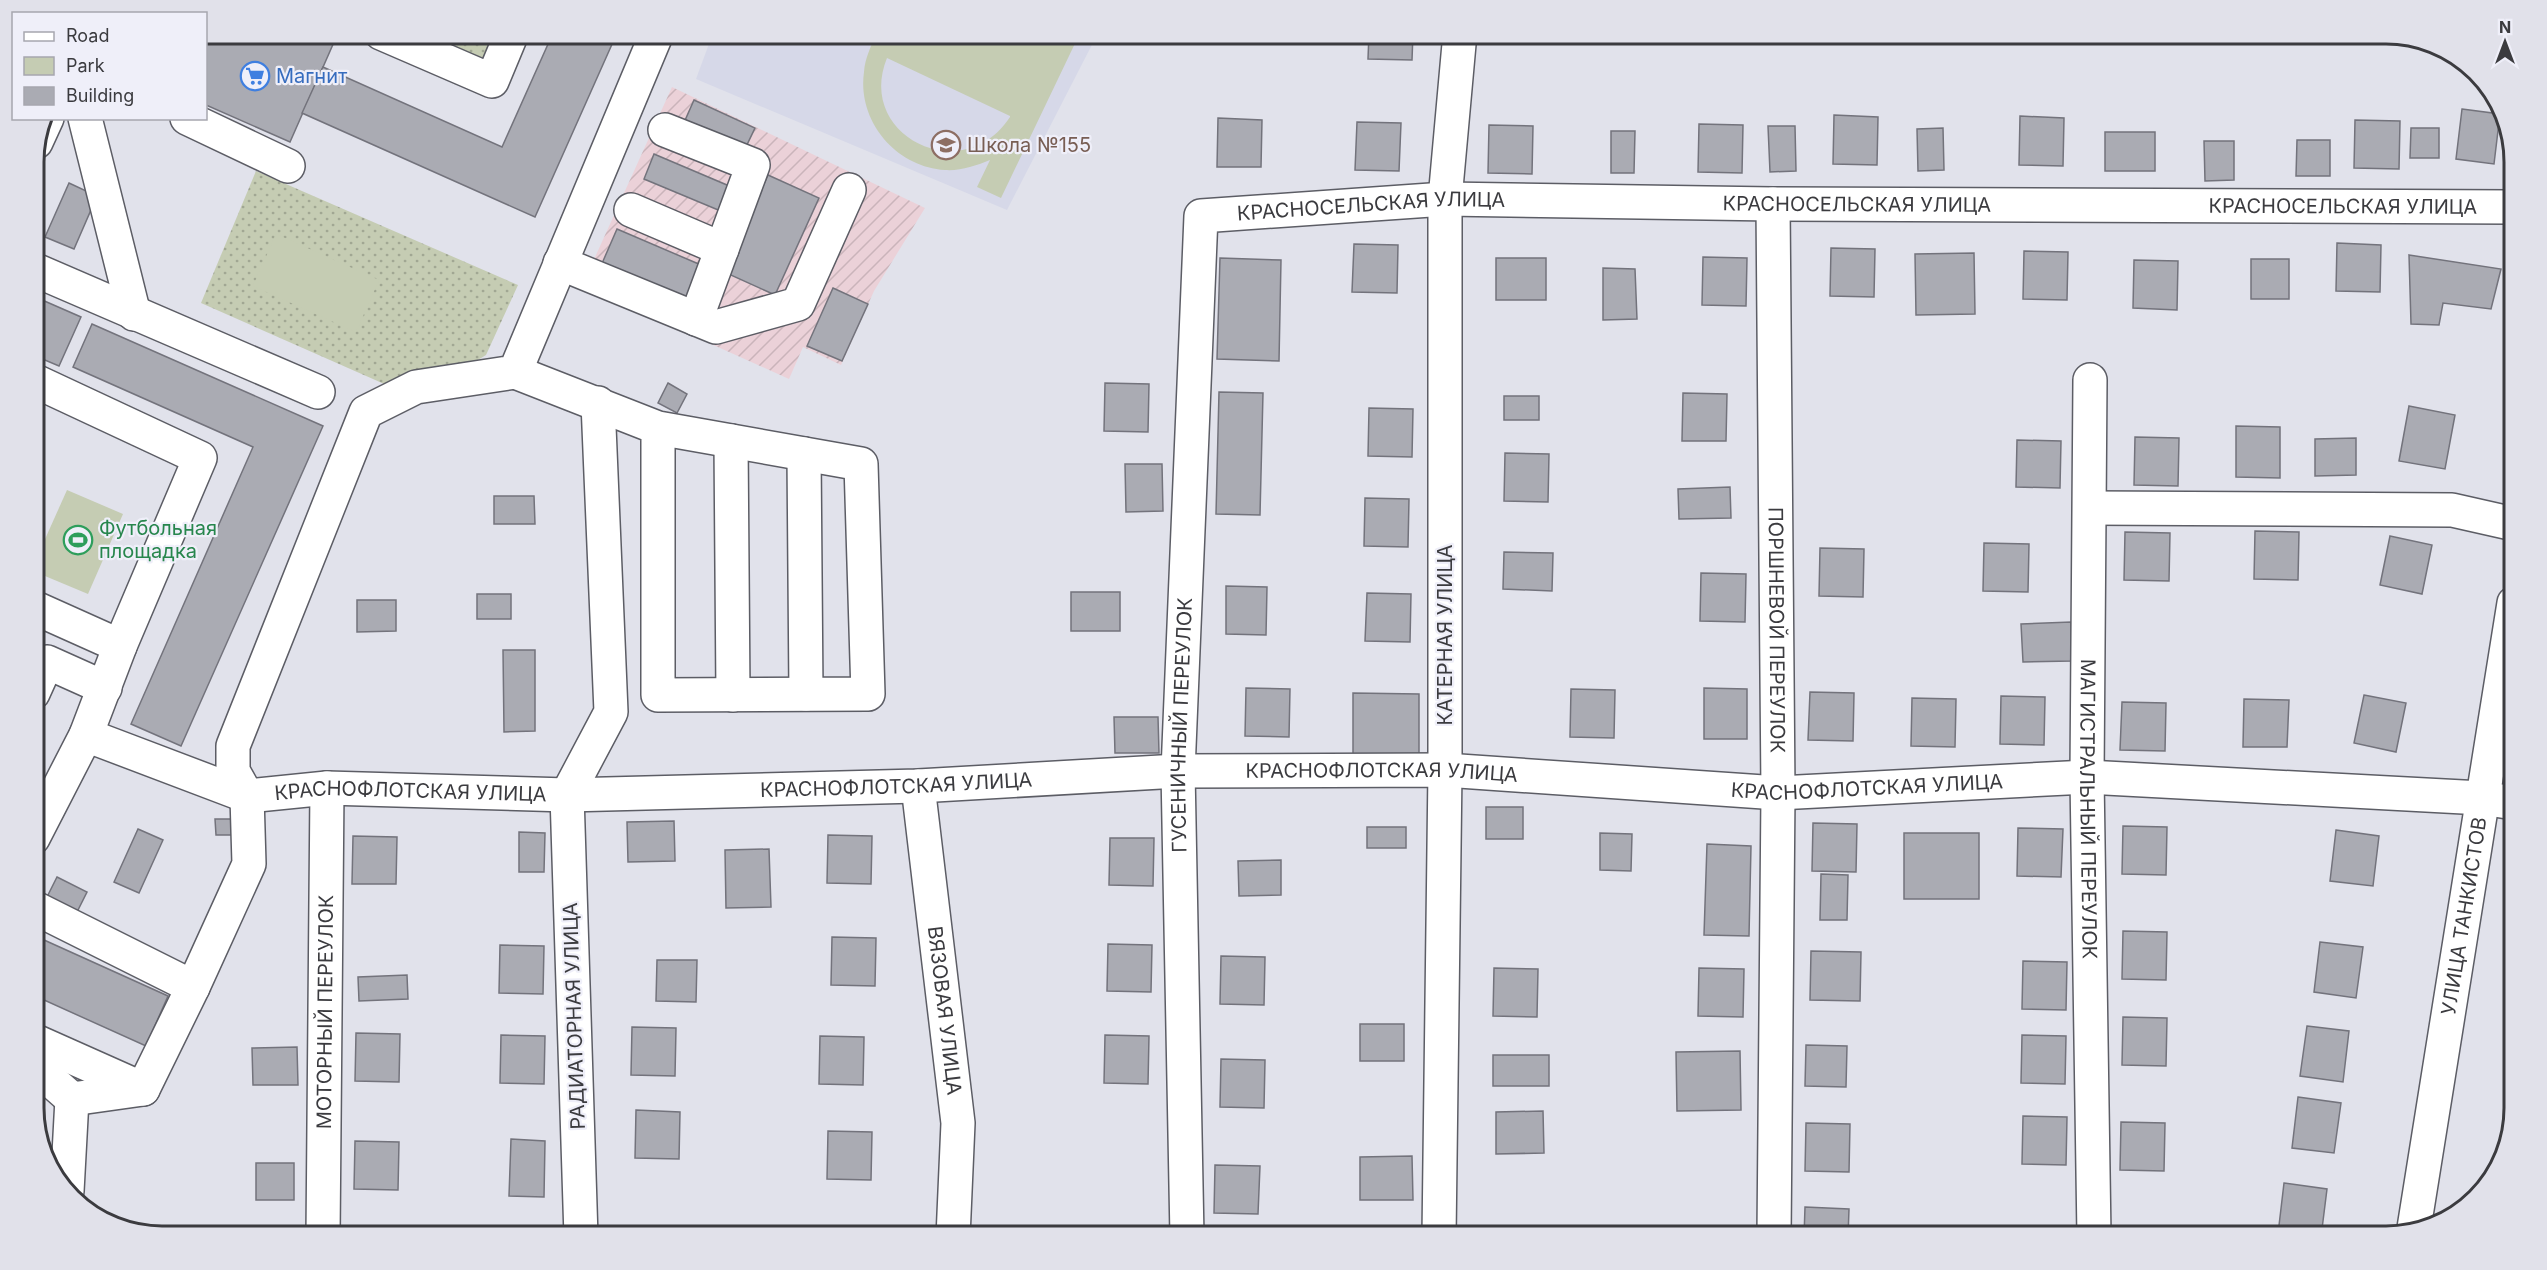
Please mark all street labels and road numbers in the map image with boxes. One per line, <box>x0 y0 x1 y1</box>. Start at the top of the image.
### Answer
street label: КРАСНОСЕЛЬСКАЯ УЛИЦА <box>1236 187 1505 225</box>
street label: КРАСНОСЕЛЬСКАЯ УЛИЦА <box>1722 191 1991 217</box>
street label: КРАСНОСЕЛЬСКАЯ УЛИЦА <box>2209 194 2477 219</box>
street label: ПОРШНЕВОЙ ПЕРЕУЛОК <box>1764 507 1790 753</box>
street label: КАТЕРНАЯ УЛИЦА <box>1433 544 1457 726</box>
street label: ГУСЕНИЧНЫЙ ПЕРЕУЛОК <box>1166 597 1197 853</box>
street label: МАГИСТРАЛЬНЫЙ ПЕРЕУЛОК <box>2075 659 2102 959</box>
street label: КРАСНОФЛОТСКАЯ УЛИЦА <box>1246 758 1519 787</box>
street label: КРАСНОФЛОТСКАЯ УЛИЦА <box>760 767 1033 802</box>
street label: КРАСНОФЛОТСКАЯ УЛИЦА <box>1730 769 2004 805</box>
street label: КРАСНОФЛОТСКАЯ УЛИЦА <box>273 776 547 806</box>
street label: УЛИЦА ТАНКИСТОВ <box>2436 815 2492 1017</box>
street label: МОТОРНЫЙ ПЕРЕУЛОК <box>312 895 338 1129</box>
street label: РАДИАТОРНАЯ УЛИЦА <box>558 902 590 1130</box>
street label: ВЯЗОВАЯ УЛИЦА <box>923 925 967 1096</box>

